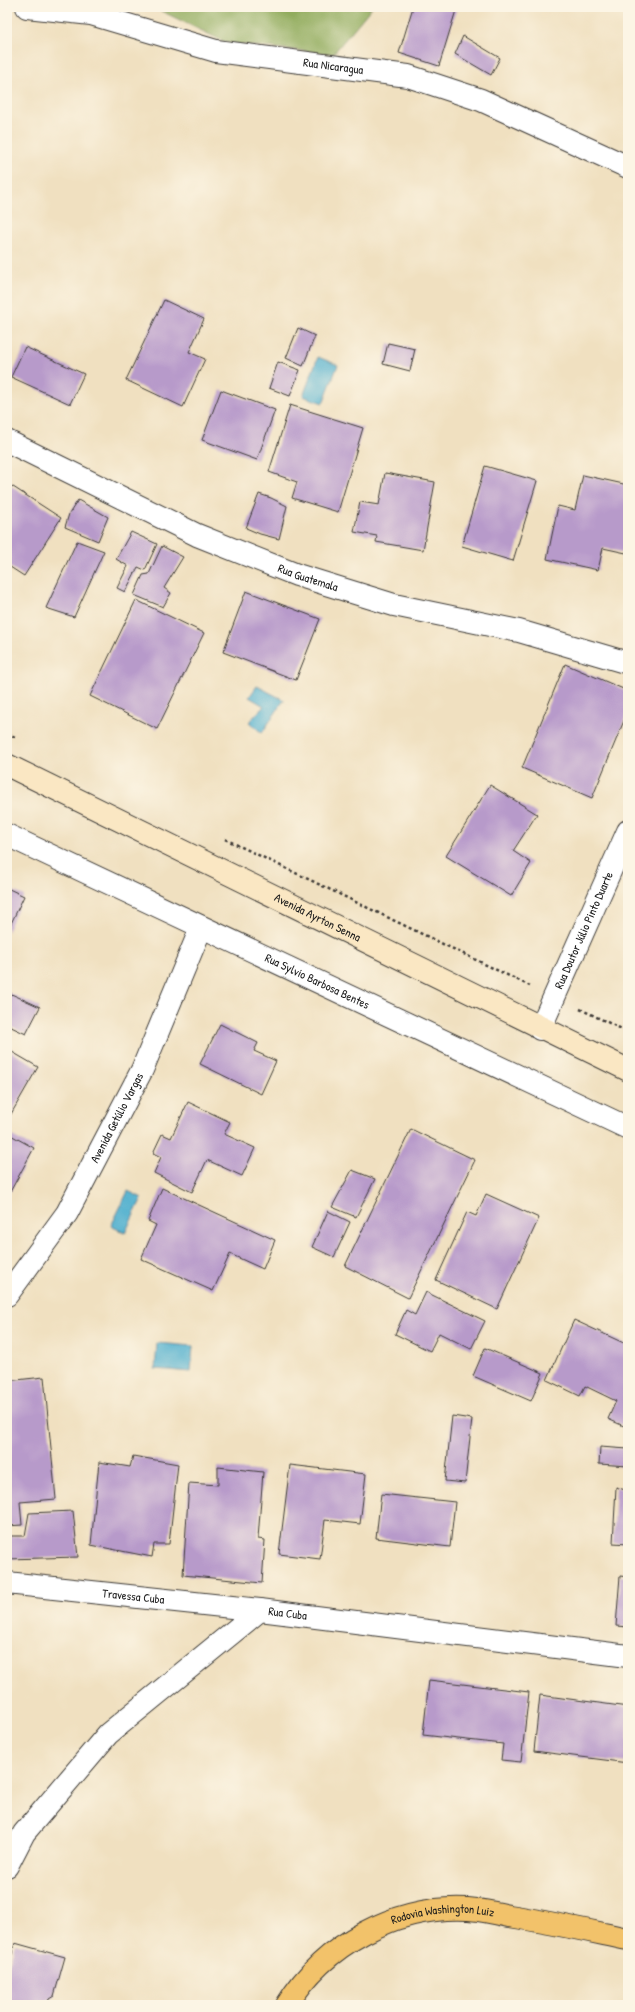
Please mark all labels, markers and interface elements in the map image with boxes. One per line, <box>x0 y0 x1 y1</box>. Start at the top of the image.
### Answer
street label: Rua Nicaragua <box>302 53 365 78</box>
street label: Rua Guatemala <box>275 559 341 595</box>
street label: Rua Doutor Júlio Pinto Duarte <box>550 869 617 991</box>
street label: Avenida Ayrton Senna <box>272 889 364 946</box>
street label: Rua Sylvio Barbosa Bentes <box>262 949 373 1013</box>
street label: Avenida Getúlio Vargas <box>86 1069 147 1166</box>
street label: Travessa Cuba <box>101 1584 166 1608</box>
street label: Rua Cuba <box>267 1602 308 1624</box>
street label: Rodovia Washington Luiz <box>388 1900 496 1928</box>

